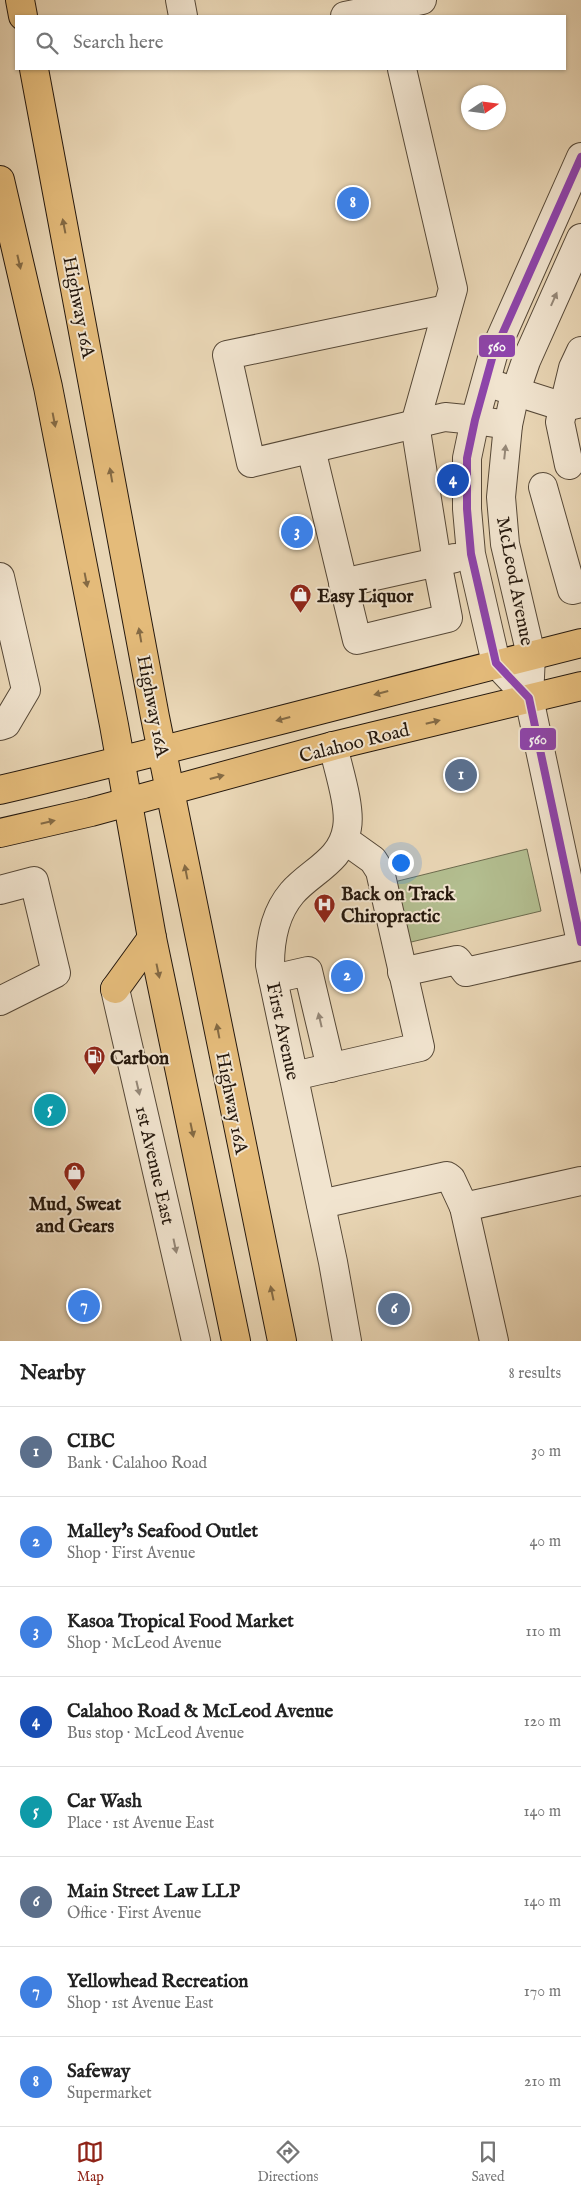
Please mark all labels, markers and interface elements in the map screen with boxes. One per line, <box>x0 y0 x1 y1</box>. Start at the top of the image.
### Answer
search box <box>15 15 566 70</box>
icon: search <box>33 29 61 57</box>
text: Search here <box>73 31 164 55</box>
north arrow <box>461 85 506 130</box>
pin: 8 <box>337 184 369 222</box>
one-way arrow <box>60 218 68 234</box>
one-way arrow <box>15 254 23 269</box>
street label: Highway 16A <box>56 254 100 362</box>
one-way arrow <box>550 292 558 306</box>
line badge: 560 <box>478 334 516 358</box>
text: 560 <box>488 338 506 356</box>
one-way arrow <box>51 413 59 429</box>
one-way arrow <box>501 444 509 460</box>
pin: 4 <box>437 461 469 499</box>
one-way arrow <box>107 467 115 483</box>
pin: 3 <box>281 513 313 551</box>
street label: McLeod Avenue <box>490 515 538 648</box>
one-way arrow <box>82 572 90 588</box>
shop icon: Easy Liquor <box>289 583 313 614</box>
place label: Easy Liquor <box>317 585 414 609</box>
one-way arrow <box>136 627 144 643</box>
street label: Highway 16A <box>130 653 174 761</box>
one-way arrow <box>373 689 388 697</box>
one-way arrow <box>276 715 291 723</box>
street label: Calahoo Road <box>297 718 413 769</box>
one-way arrow <box>426 718 441 726</box>
line badge: 560 <box>519 727 557 751</box>
text: 560 <box>529 731 547 749</box>
pin: 1 <box>445 756 477 794</box>
one-way arrow <box>209 773 224 781</box>
one-way arrow <box>40 818 55 826</box>
your location <box>388 850 414 876</box>
one-way arrow <box>182 863 190 879</box>
place label: Back on Track Chiropractic <box>341 883 455 929</box>
hospital icon: Back on Track Chiropractic <box>313 892 337 923</box>
pin: 2 <box>331 957 363 995</box>
one-way arrow <box>155 963 163 979</box>
street label: First Avenue <box>260 980 304 1083</box>
one-way arrow <box>316 1013 324 1028</box>
one-way arrow <box>214 1023 222 1039</box>
fuel station icon: Carbon <box>82 1045 106 1076</box>
place label: Carbon <box>110 1047 169 1071</box>
street label: Highway 16A <box>209 1050 253 1158</box>
one-way arrow <box>134 1080 142 1095</box>
pin: 5 <box>34 1091 66 1129</box>
street label: 1st Avenue East <box>129 1104 179 1228</box>
one-way arrow <box>188 1122 196 1138</box>
shop icon: Mud, Sweat and Gears <box>63 1160 87 1191</box>
place label: Mud, Sweat and Gears <box>29 1193 122 1239</box>
one-way arrow <box>171 1239 179 1254</box>
one-way arrow <box>267 1285 275 1301</box>
pin: 7 <box>68 1287 100 1325</box>
pin: 6 <box>378 1290 410 1328</box>
text: Nearby <box>20 1360 85 1387</box>
text: 8 results <box>509 1364 561 1384</box>
text: CIBC <box>67 1430 115 1454</box>
text: 1 <box>33 1442 39 1462</box>
text: 30 m <box>531 1442 561 1462</box>
text: Bank · Calahoo Road <box>67 1454 207 1474</box>
text: Malley's Seafood Outlet <box>67 1520 258 1544</box>
text: 2 <box>32 1532 40 1552</box>
text: 40 m <box>529 1532 561 1552</box>
text: Shop · First Avenue <box>67 1544 195 1564</box>
text: Kasoa Tropical Food Market <box>67 1610 294 1634</box>
text: 3 <box>33 1622 39 1642</box>
text: 110 m <box>525 1622 561 1642</box>
text: Shop · McLeod Avenue <box>67 1634 222 1654</box>
text: Calahoo Road & McLeod Avenue <box>67 1700 333 1724</box>
text: 4 <box>32 1712 40 1732</box>
text: 120 m <box>524 1712 561 1732</box>
text: Bus stop · McLeod Avenue <box>67 1724 244 1744</box>
text: Car Wash <box>67 1790 142 1814</box>
text: 5 <box>33 1802 39 1822</box>
text: 140 m <box>523 1802 561 1822</box>
text: Place · 1st Avenue East <box>67 1814 214 1834</box>
text: Main Street Law LLP <box>67 1880 240 1904</box>
text: 6 <box>33 1892 39 1912</box>
text: 140 m <box>523 1892 561 1912</box>
text: Office · First Avenue <box>67 1904 201 1924</box>
text: Yellowhead Recreation <box>67 1970 248 1994</box>
text: 7 <box>32 1982 40 2002</box>
text: 170 m <box>524 1982 561 2002</box>
text: Shop · 1st Avenue East <box>67 1994 214 2014</box>
text: Safeway <box>67 2060 130 2084</box>
text: 8 <box>33 2072 39 2092</box>
text: 210 m <box>524 2072 561 2092</box>
text: Supermarket <box>67 2084 152 2104</box>
tab: Map <box>76 2138 104 2186</box>
tab: Directions <box>257 2138 318 2186</box>
tab: Saved <box>471 2138 504 2186</box>

